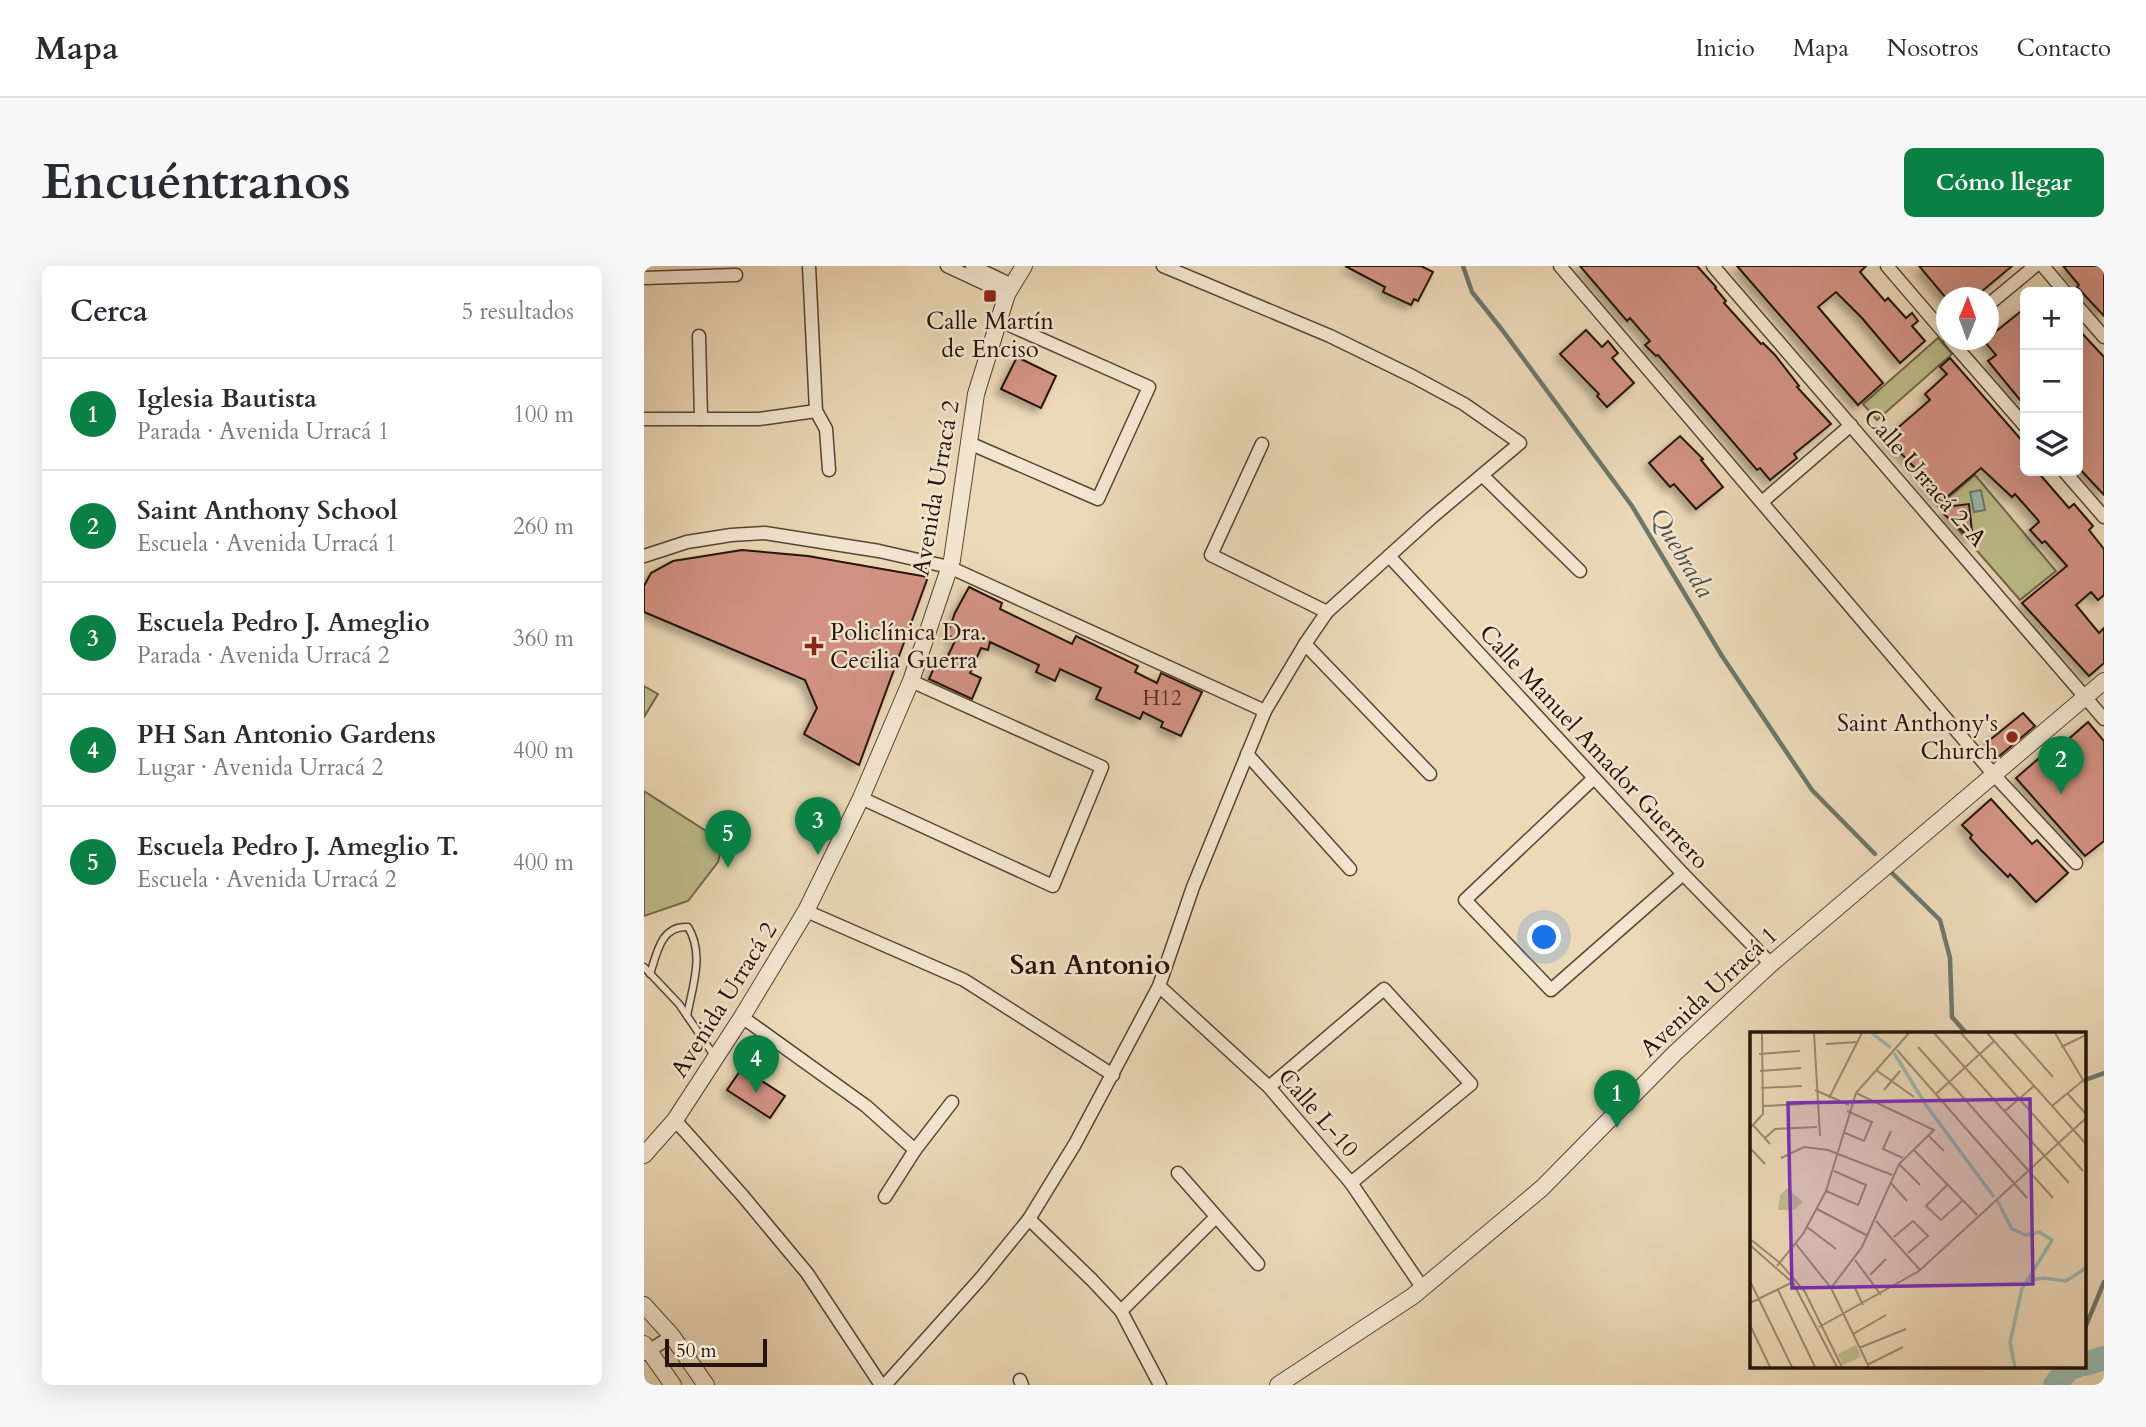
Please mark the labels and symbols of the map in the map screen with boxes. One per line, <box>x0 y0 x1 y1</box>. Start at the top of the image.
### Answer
north arrow <box>1936 287 1999 350</box>
marker: Calle Martín de Enciso <box>982 288 998 304</box>
place label: Calle Martín de Enciso <box>926 305 1054 366</box>
street label: Avenida Urracá 2 <box>904 398 968 578</box>
street label: Calle Urracá 2-A <box>1856 402 1995 555</box>
water label: Quebrada <box>1642 502 1723 605</box>
place label: Policlínica Dra. Cecilia Guerra <box>830 616 987 677</box>
street label: Calle Manuel Amador Guerrero <box>1472 617 1716 877</box>
marker: Policlínica Dra. Cecilia Guerra <box>804 636 824 656</box>
house number: H12 <box>1142 684 1182 713</box>
place label: Saint Anthony's Church <box>1837 707 1998 768</box>
marker: Saint Anthony's Church <box>2004 729 2020 745</box>
pin: 2 <box>2038 736 2084 794</box>
pin: 3 <box>795 797 841 855</box>
pin: 5 <box>705 810 751 868</box>
street label: Avenida Urracá 2 <box>663 916 785 1084</box>
street label: Avenida Urracá 1 <box>1633 919 1785 1065</box>
your location <box>1527 920 1561 954</box>
district label: San Antonio <box>1010 946 1170 984</box>
inset map <box>1750 1032 2086 1368</box>
pin: 4 <box>733 1035 779 1093</box>
street label: Calle L-10 <box>1270 1061 1366 1165</box>
pin: 1 <box>1594 1070 1640 1128</box>
scale bar <box>665 1336 766 1368</box>

